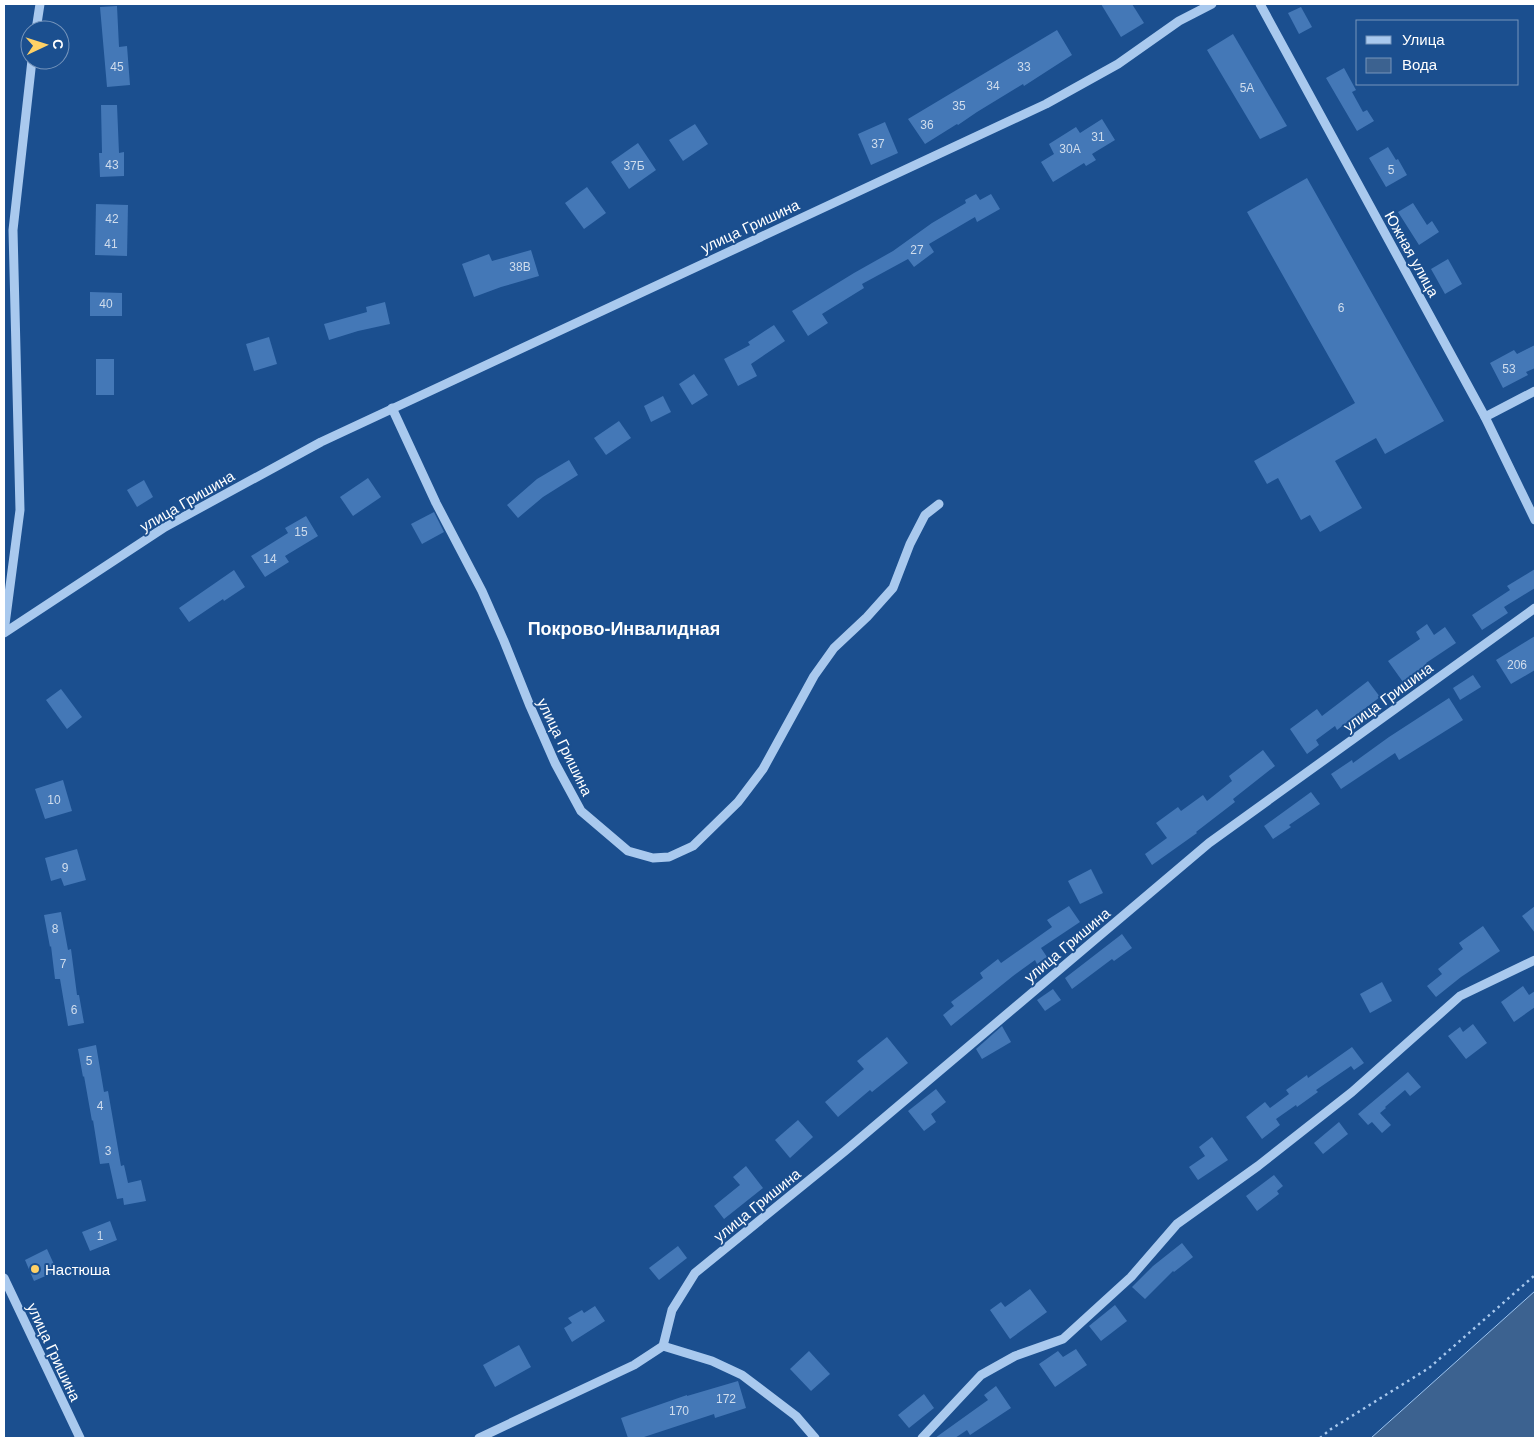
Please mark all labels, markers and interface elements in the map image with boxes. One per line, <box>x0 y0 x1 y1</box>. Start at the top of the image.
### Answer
north arrow <box>20 20 70 70</box>
legend <box>1356 20 1519 85</box>
text: Улица <box>1402 31 1445 48</box>
text: С <box>50 38 66 50</box>
text: Вода <box>1402 56 1438 73</box>
house number: 45 <box>110 60 124 74</box>
house number: 33 <box>1017 60 1031 74</box>
house number: 34 <box>986 79 1000 93</box>
house number: 5А <box>1240 81 1254 95</box>
house number: 35 <box>952 99 966 113</box>
house number: 36 <box>920 118 934 132</box>
house number: 31 <box>1091 130 1105 144</box>
house number: 37 <box>871 137 885 151</box>
house number: 30А <box>1059 142 1081 156</box>
house number: 43 <box>105 158 119 172</box>
house number: 37Б <box>623 159 645 173</box>
house number: 5 <box>1388 163 1395 177</box>
street label: улица Гришина <box>698 196 802 256</box>
street label: Южная улица <box>1381 208 1443 300</box>
house number: 42 <box>105 212 119 226</box>
house number: 41 <box>104 237 118 251</box>
house number: 27 <box>910 243 924 257</box>
house number: 38В <box>509 260 531 274</box>
house number: 40 <box>99 297 113 311</box>
house number: 6 <box>1338 301 1345 315</box>
house number: 53 <box>1502 362 1516 376</box>
street label: улица Гришина <box>137 467 238 535</box>
house number: 15 <box>294 525 308 539</box>
house number: 14 <box>263 552 277 566</box>
district label: Покрово-Инвалидная <box>528 619 720 639</box>
street label: улица Гришина <box>1340 658 1437 735</box>
house number: 206 <box>1507 658 1527 672</box>
street label: улица Гришина <box>534 695 596 799</box>
house number: 10 <box>47 793 61 807</box>
house number: 9 <box>62 861 69 875</box>
street label: улица Гришина <box>1021 904 1114 986</box>
house number: 8 <box>52 922 59 936</box>
house number: 7 <box>60 957 67 971</box>
house number: 6 <box>71 1003 78 1017</box>
house number: 5 <box>86 1054 93 1068</box>
house number: 4 <box>97 1099 104 1113</box>
house number: 3 <box>105 1144 112 1158</box>
street label: улица Гришина <box>710 1164 804 1245</box>
house number: 1 <box>97 1229 104 1243</box>
place label: Настюша <box>45 1261 111 1278</box>
marker: Настюша <box>29 1263 41 1275</box>
street label: улица Гришина <box>24 1300 84 1404</box>
house number: 172 <box>716 1392 736 1406</box>
house number: 170 <box>669 1404 689 1418</box>

